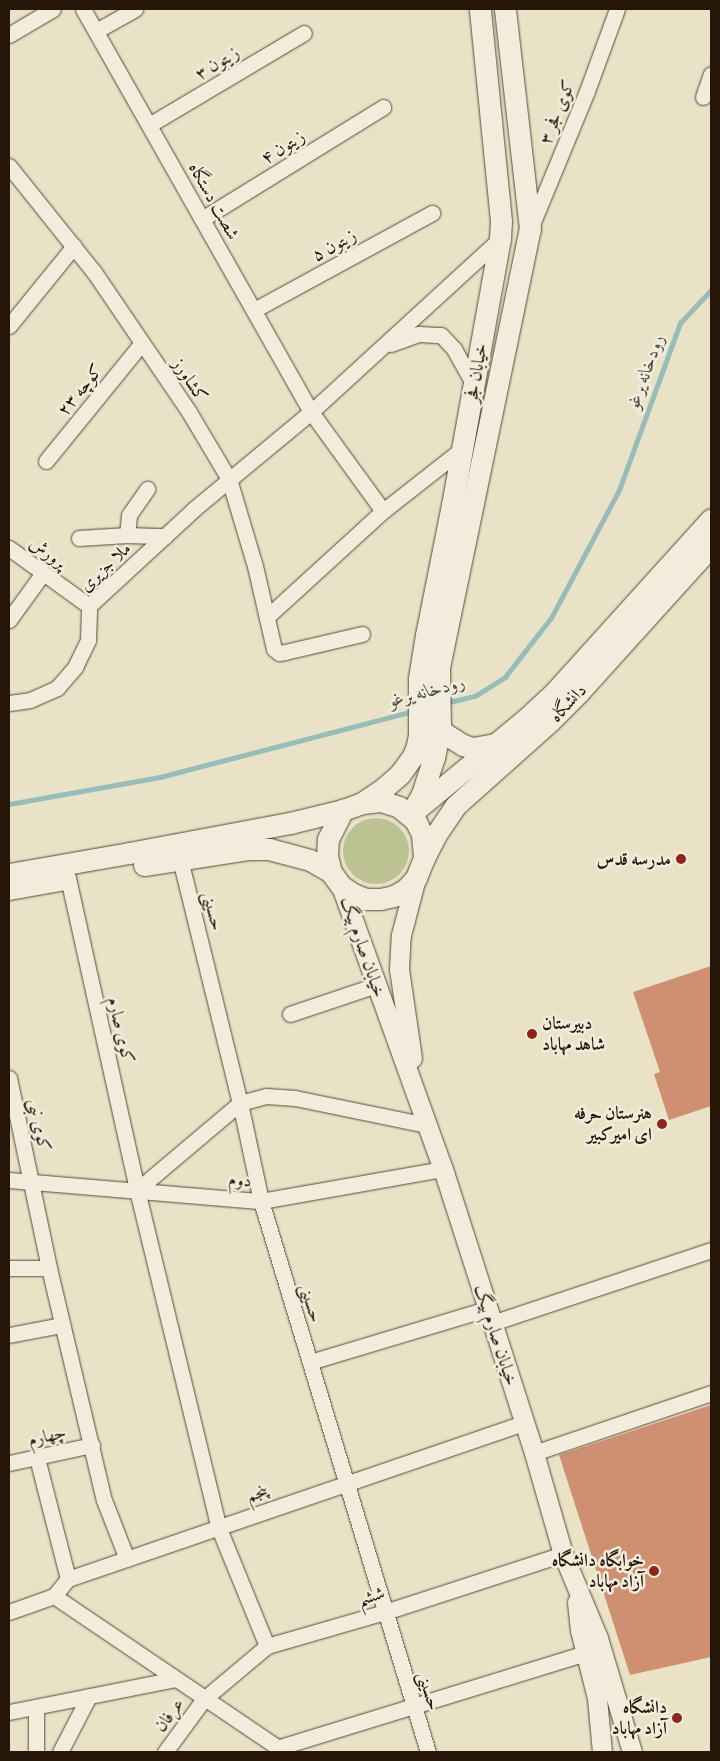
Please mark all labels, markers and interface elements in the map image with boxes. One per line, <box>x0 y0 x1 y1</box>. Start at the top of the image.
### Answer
street label: زیتون ۳ <box>191 41 243 85</box>
street label: کوی فجر ۳ <box>534 77 580 147</box>
street label: زیتون ۴ <box>257 125 309 169</box>
street label: شصت دستگاه <box>184 159 244 243</box>
street label: زیتون ۵ <box>308 224 360 266</box>
water label: رودخانه یرغو <box>622 331 670 413</box>
street label: خیابان فجر <box>460 342 492 404</box>
street label: کشاورز <box>168 354 212 406</box>
street label: کوچه ۲۳ <box>53 360 107 420</box>
street label: پرورش <box>25 532 71 574</box>
street label: ملا جزیری <box>75 538 135 596</box>
water label: رودخانه یرغو <box>386 671 468 713</box>
street label: دانشگاه <box>545 680 591 726</box>
place label: مدرسه قدس <box>597 848 671 870</box>
marker: مدرسه قدس <box>675 853 687 865</box>
street label: حسینی <box>198 889 228 933</box>
street label: خیابان صارم بیگ <box>336 894 390 1000</box>
street label: کوی صارم <box>103 995 139 1065</box>
place label: دبیرستان شاهد مهاباد <box>542 1013 605 1056</box>
marker: دبیرستان شاهد مهاباد <box>526 1028 538 1040</box>
street label: کوی نبی <box>22 1096 56 1154</box>
place label: هنرستان حرفه ای امیرکبیر <box>574 1103 652 1146</box>
marker: هنرستان حرفه ای امیرکبیر <box>656 1118 668 1130</box>
street label: دوم <box>227 1168 253 1192</box>
street label: حسینی <box>295 1281 327 1325</box>
street label: خیابان صارم بیگ <box>469 1282 523 1388</box>
street label: چهارم <box>26 1421 68 1451</box>
street label: پنجم <box>243 1479 271 1507</box>
place label: خوابگاه دانشگاه آزاد مهاباد <box>552 1550 644 1592</box>
marker: خوابگاه دانشگاه آزاد مهاباد <box>648 1565 660 1577</box>
street label: ششم <box>355 1582 387 1610</box>
street label: حسینی <box>413 1669 445 1713</box>
street label: عرفان <box>149 1694 189 1736</box>
place label: دانشگاه آزاد مهاباد <box>612 1697 667 1740</box>
marker: دانشگاه آزاد مهاباد <box>671 1712 683 1724</box>

